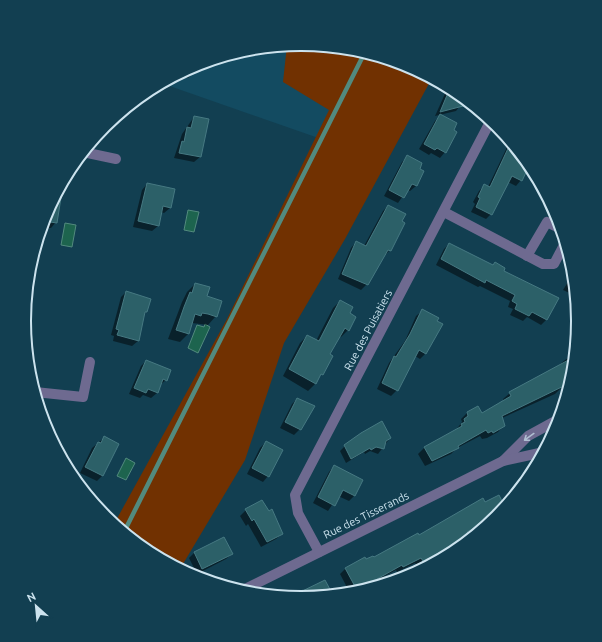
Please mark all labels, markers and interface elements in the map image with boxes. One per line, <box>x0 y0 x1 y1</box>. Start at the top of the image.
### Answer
street label: Rue des Puisatiers <box>342 287 394 372</box>
one-way arrow <box>523 433 534 441</box>
street label: Rue des Tisserands <box>321 489 411 541</box>
north arrow <box>16 586 56 626</box>
text: N <box>25 590 38 604</box>

